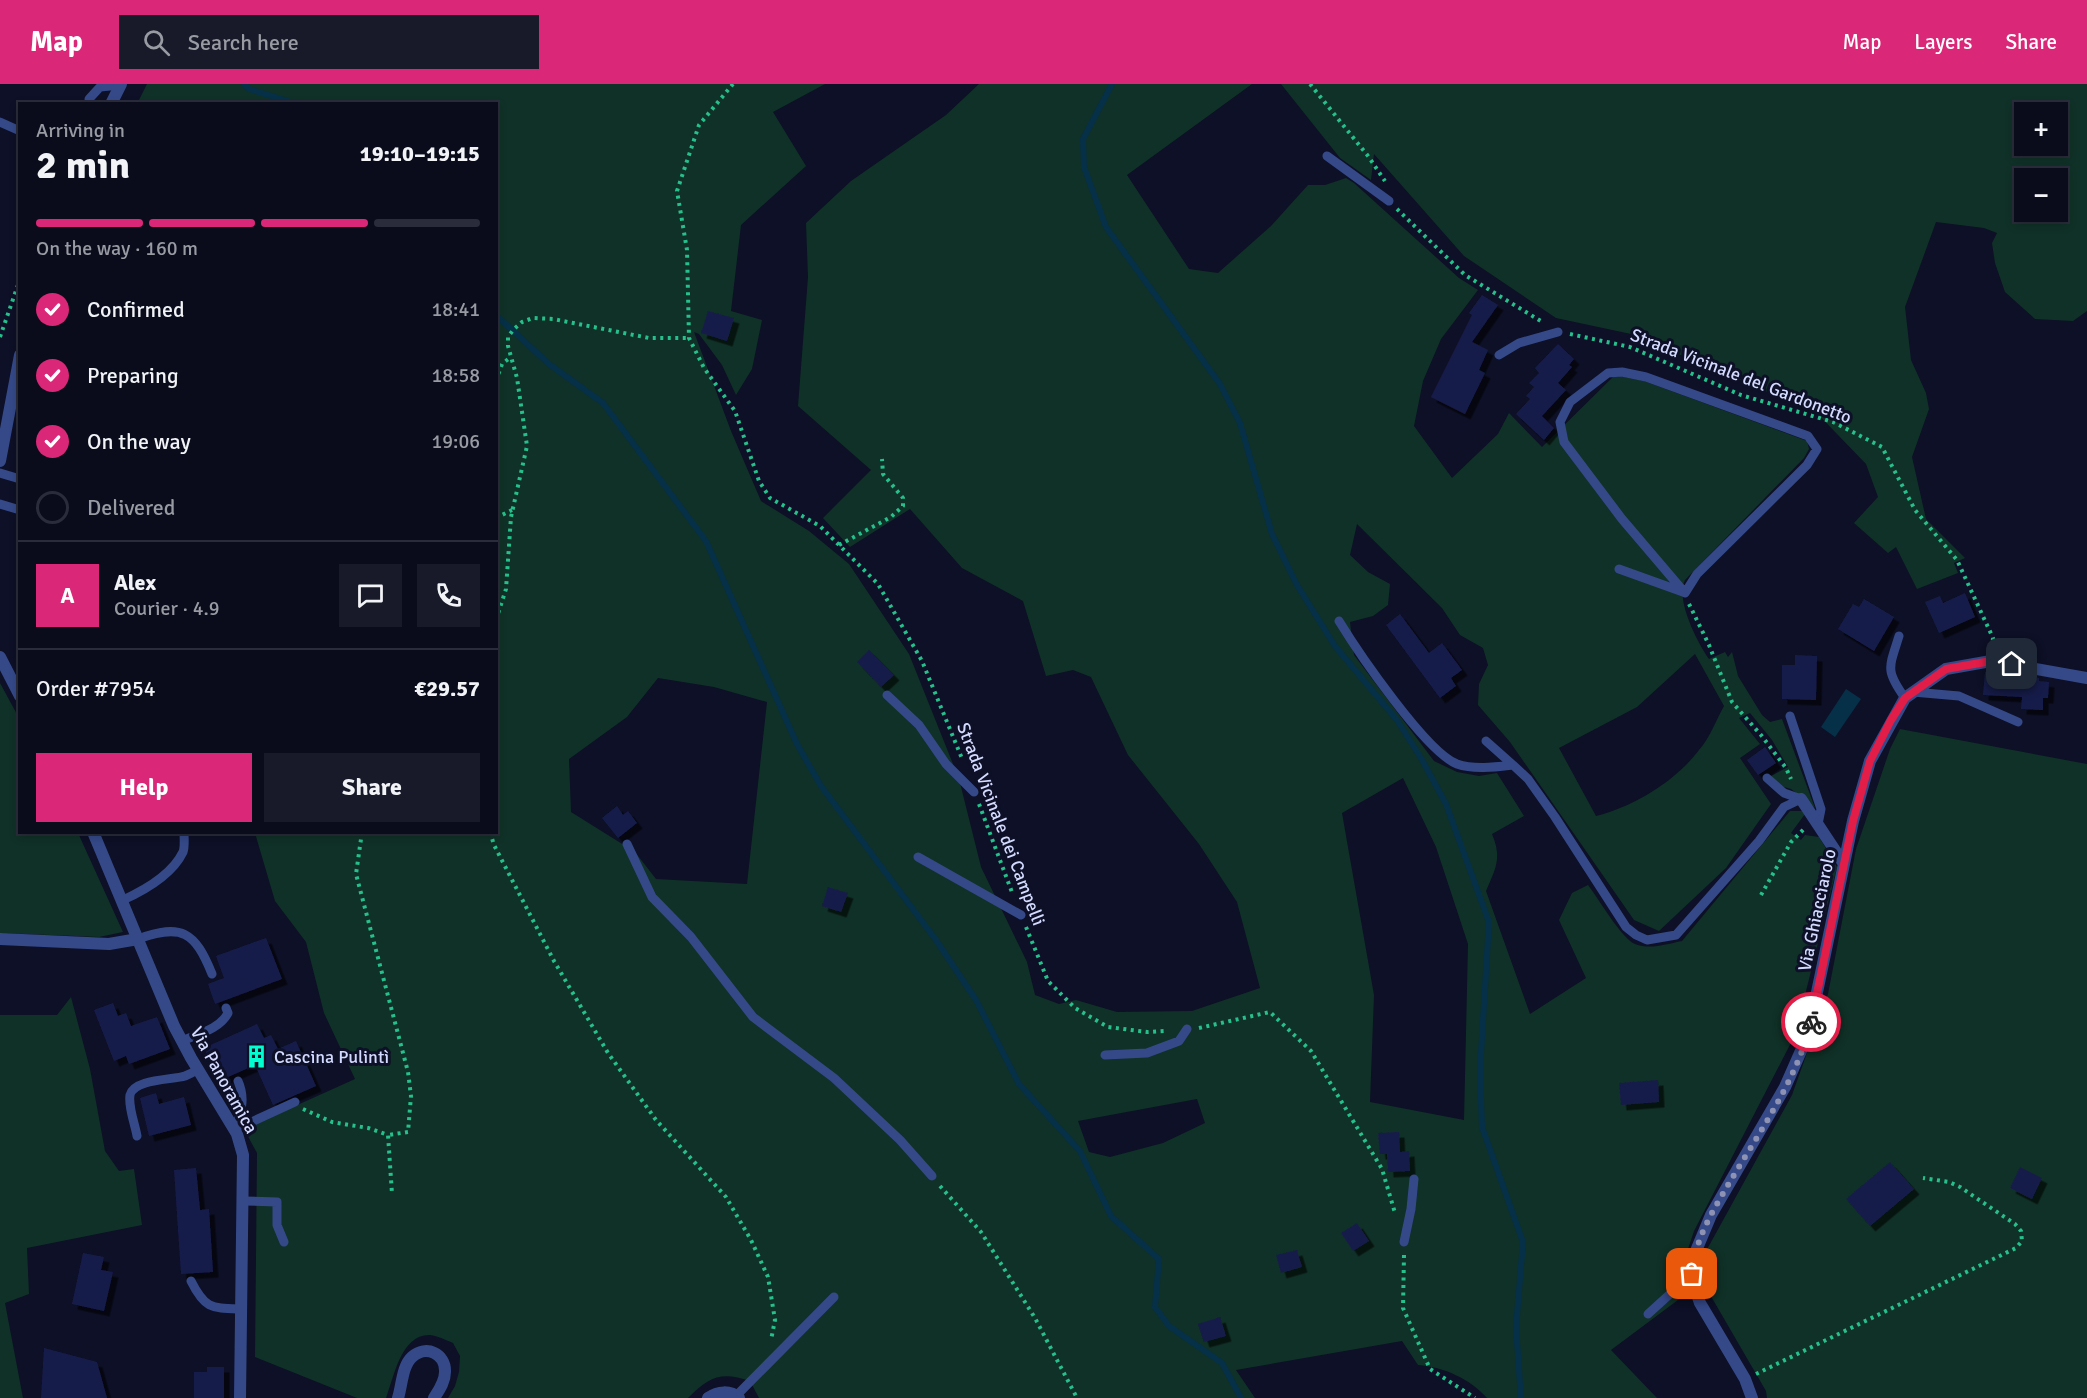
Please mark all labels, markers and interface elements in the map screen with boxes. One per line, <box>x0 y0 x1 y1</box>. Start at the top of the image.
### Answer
search box <box>119 15 539 69</box>
text: Map <box>30 25 83 59</box>
icon: search <box>140 26 173 59</box>
text: Search here <box>188 29 299 56</box>
text: Map <box>1843 29 1881 55</box>
text: Layers <box>1914 29 1972 55</box>
text: Share <box>2005 29 2057 55</box>
map controls <box>2014 102 2068 222</box>
button: + <box>2014 102 2068 156</box>
text: Arriving in <box>36 118 125 143</box>
text: 19:10–19:15 <box>360 140 480 167</box>
text: 2 min <box>36 141 130 189</box>
button: − <box>2014 168 2068 222</box>
text: On the way · 160 m <box>36 236 198 261</box>
icon: check <box>36 293 69 326</box>
text: Confirmed <box>87 296 185 323</box>
text: 18:41 <box>431 297 480 322</box>
street label: Strada Vicinale del Gardonetto <box>1627 324 1855 428</box>
icon: check <box>36 359 69 392</box>
text: Preparing <box>87 362 179 389</box>
text: 18:58 <box>431 363 480 388</box>
icon: check <box>36 425 69 458</box>
text: On the way <box>87 428 191 455</box>
text: 19:06 <box>431 429 480 454</box>
text: Delivered <box>87 494 175 521</box>
button: chat <box>339 564 402 627</box>
button: phone <box>417 564 480 627</box>
text: Alex <box>114 569 156 596</box>
text: A <box>60 582 75 609</box>
text: Courier · 4.9 <box>114 596 220 621</box>
pin <box>1986 638 2037 689</box>
icon: home <box>1995 647 2028 680</box>
text: Order #7954 <box>36 675 156 702</box>
text: €29.57 <box>414 675 480 702</box>
street label: Strada Vicinale dei Campelli <box>952 719 1050 929</box>
button: Help <box>36 753 252 822</box>
button: Share <box>264 753 480 822</box>
street label: Via Ghiacciarolo <box>1793 847 1841 973</box>
courier <box>1781 992 1841 1052</box>
icon: bike <box>1795 1006 1828 1039</box>
street label: Via Panoramica <box>186 1023 262 1137</box>
building icon: Cascina Pulintì <box>243 1044 269 1070</box>
place label: Cascina Pulintì <box>274 1046 389 1068</box>
pin <box>1666 1248 1717 1299</box>
icon: bag <box>1675 1257 1708 1290</box>

